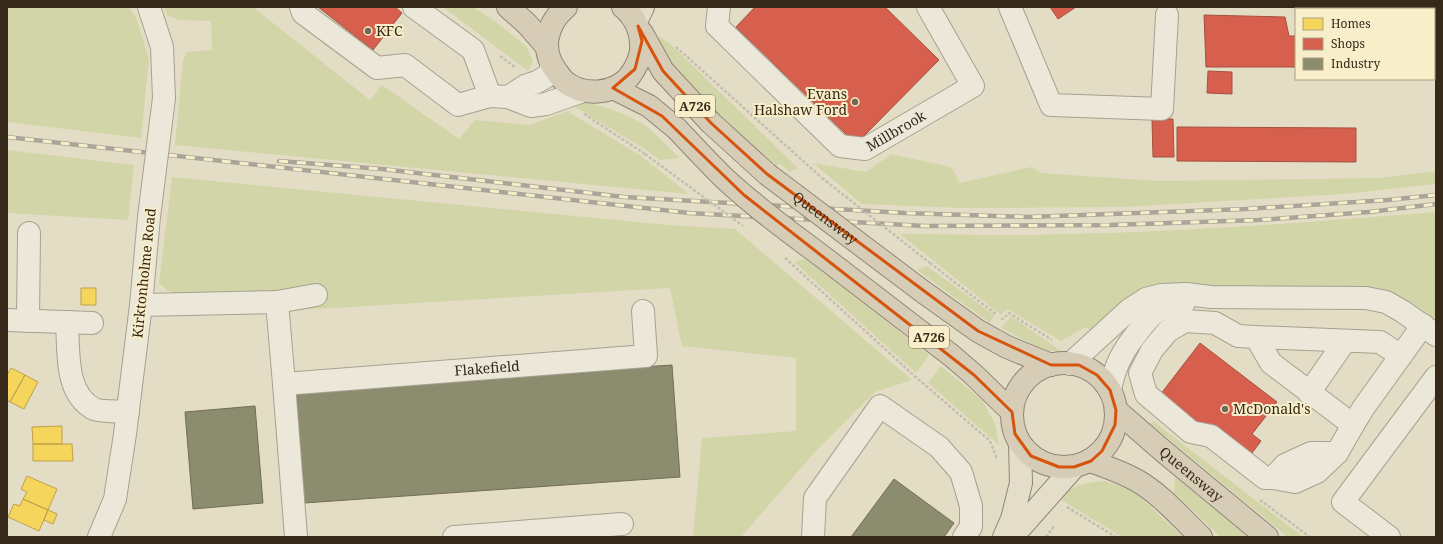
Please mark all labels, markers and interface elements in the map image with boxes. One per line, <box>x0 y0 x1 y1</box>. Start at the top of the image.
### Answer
legend <box>1295 8 1435 80</box>
text: Homes <box>1331 15 1371 32</box>
place label: KFC <box>376 21 403 40</box>
marker: KFC <box>363 26 373 36</box>
text: Shops <box>1331 35 1365 52</box>
text: Industry <box>1331 55 1380 72</box>
place label: Evans Halshaw Ford <box>754 84 847 119</box>
road number: A726 <box>675 95 715 117</box>
marker: Evans Halshaw Ford <box>850 97 860 107</box>
street label: Millbrook <box>862 105 930 155</box>
street label: Queensway <box>789 187 862 248</box>
street label: Kirktonholme Road <box>127 207 160 339</box>
road number: A726 <box>909 326 949 348</box>
street label: Flakefield <box>454 356 521 380</box>
place label: McDonald's <box>1233 399 1311 418</box>
marker: McDonald's <box>1220 404 1230 414</box>
street label: Queensway <box>1156 442 1227 506</box>

